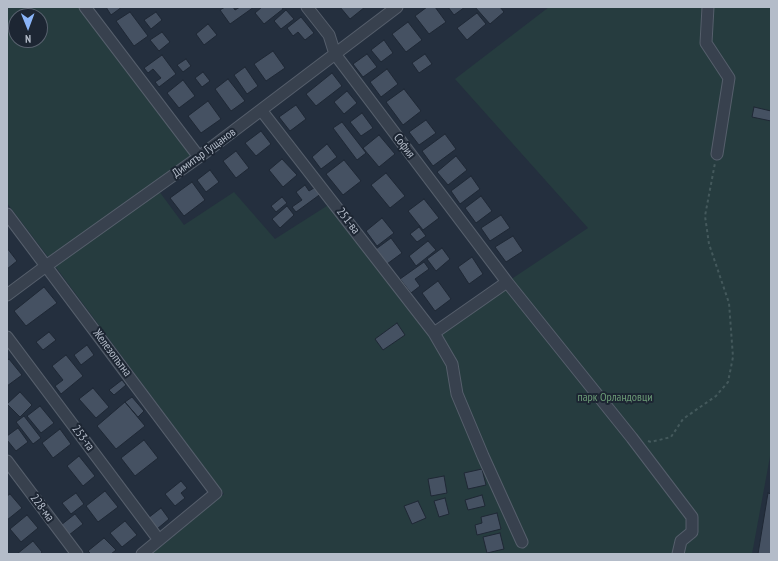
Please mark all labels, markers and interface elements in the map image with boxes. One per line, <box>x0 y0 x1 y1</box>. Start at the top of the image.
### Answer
north arrow <box>8 8 48 48</box>
text: N <box>25 32 31 46</box>
street label: Димитър Гущанов <box>169 125 239 181</box>
street label: София <box>390 131 418 161</box>
street label: 251-ва <box>333 205 363 237</box>
street label: Железопътна <box>90 327 134 379</box>
park label: парк Орландовци <box>578 391 652 405</box>
street label: 253-та <box>69 422 97 454</box>
street label: 228-ма <box>27 491 57 525</box>

